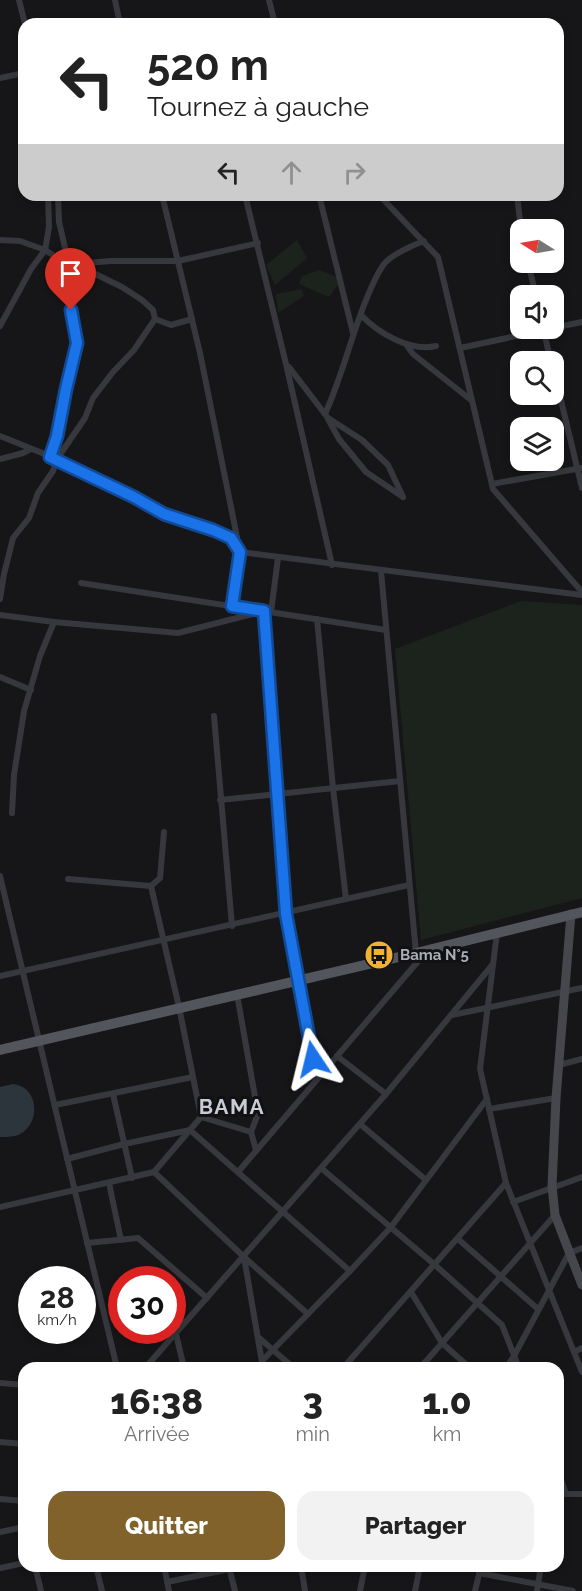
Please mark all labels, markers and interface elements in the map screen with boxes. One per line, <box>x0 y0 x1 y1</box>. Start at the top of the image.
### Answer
text: 520 m <box>147 41 269 90</box>
icon: left <box>48 42 126 120</box>
text: Tournez à gauche <box>147 91 369 122</box>
icon: left <box>212 156 245 189</box>
icon: ahead <box>275 156 308 189</box>
icon: right <box>338 156 371 189</box>
north arrow <box>510 219 564 273</box>
map controls <box>510 219 564 471</box>
pin <box>45 248 96 310</box>
icon: arrive <box>54 257 87 290</box>
button: sound <box>510 285 564 339</box>
button: search <box>510 351 564 405</box>
button: layers <box>510 417 564 471</box>
bus stop icon: Bama N°5 <box>363 939 395 971</box>
place label: Bama N°5 <box>400 946 469 964</box>
position arrow <box>281 1027 345 1091</box>
district label: BAMA <box>199 1094 265 1119</box>
speed limit sign: 30 <box>108 1266 186 1344</box>
text: 28 <box>39 1280 75 1315</box>
text: km/h <box>37 1311 77 1329</box>
text: 16:38 <box>110 1380 203 1422</box>
text: 3 <box>302 1380 323 1422</box>
text: 1.0 <box>422 1380 472 1422</box>
text: Arrivée <box>124 1422 190 1446</box>
text: min <box>295 1422 330 1446</box>
text: km <box>432 1422 461 1446</box>
button: Quitter <box>48 1491 285 1560</box>
button: Partager <box>297 1491 534 1560</box>

